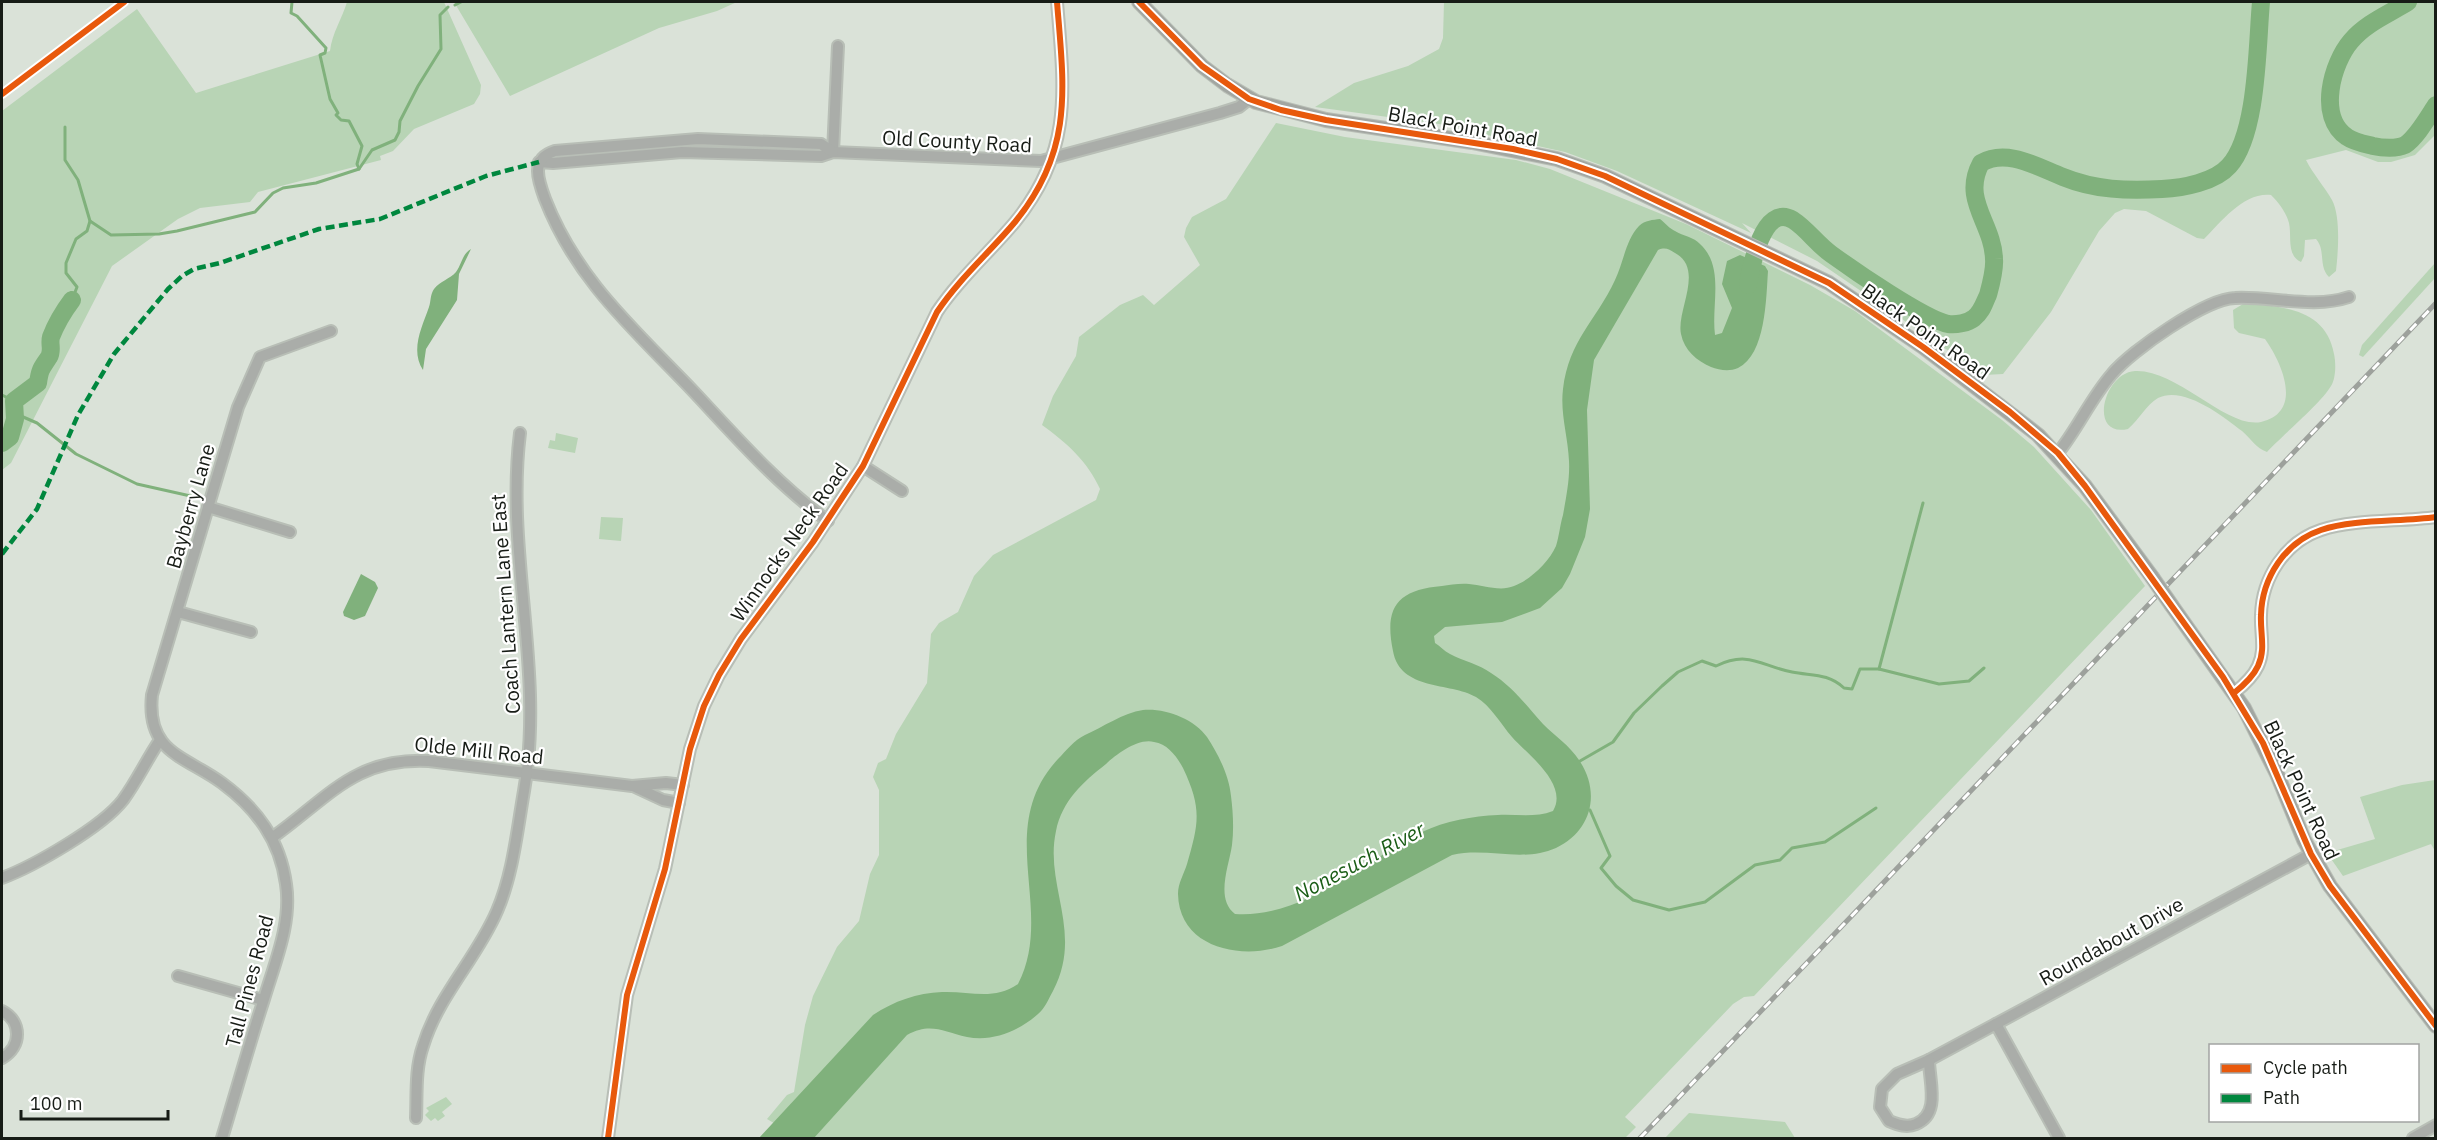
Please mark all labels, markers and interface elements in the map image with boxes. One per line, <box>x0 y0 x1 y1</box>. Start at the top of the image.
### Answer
street label: Black Point Road <box>1386 100 1540 152</box>
street label: Old County Road <box>881 124 1033 158</box>
street label: Black Point Road <box>1856 276 1996 386</box>
street label: Bayberry Lane <box>159 440 221 572</box>
street label: Winnocks Neck Road <box>724 457 854 627</box>
street label: Coach Lantern Lane East <box>484 493 526 715</box>
street label: Black Point Road <box>2258 716 2346 864</box>
street label: Olde Mill Road <box>413 730 545 770</box>
water label: Nonesuch River <box>1289 814 1430 907</box>
street label: Roundabout Drive <box>2034 890 2188 992</box>
street label: Tall Pines Road <box>218 912 280 1050</box>
legend <box>2209 1044 2419 1122</box>
text: Cycle path <box>2263 1056 2348 1079</box>
scale bar <box>21 1083 168 1121</box>
text: Path <box>2263 1086 2300 1109</box>
text: 100 m <box>30 1092 82 1115</box>

